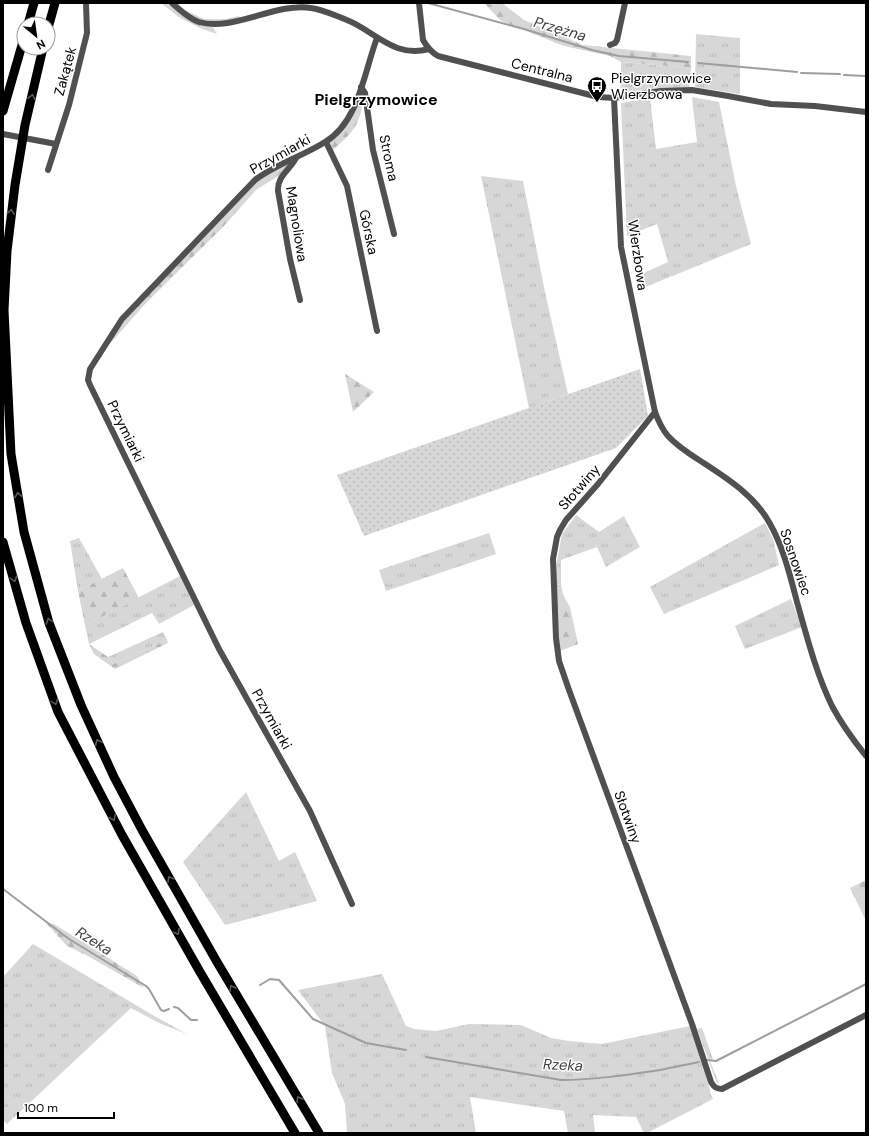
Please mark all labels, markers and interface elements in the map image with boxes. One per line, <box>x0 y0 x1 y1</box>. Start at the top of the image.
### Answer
water label: Przężna <box>531 12 589 46</box>
north arrow <box>16 16 56 56</box>
text: N <box>34 37 48 53</box>
street label: Zakątek <box>50 45 80 97</box>
street label: Centralna <box>509 54 575 86</box>
place label: Pielgrzymowice Wierzbowa <box>611 69 711 103</box>
bus stop icon: Pielgrzymowice Wierzbowa <box>586 75 608 103</box>
district label: Pielgrzymowice <box>314 89 438 110</box>
one-way arrow <box>27 93 36 100</box>
street label: Przymiarki <box>247 130 313 178</box>
street label: Stroma <box>375 133 403 183</box>
street label: Magnoliowa <box>282 185 312 263</box>
street label: Górska <box>355 208 383 256</box>
one-way arrow <box>7 209 16 216</box>
street label: Wierzbowa <box>624 218 652 292</box>
street label: Przymiarki <box>103 397 149 465</box>
street label: Słotwiny <box>554 460 604 514</box>
one-way arrow <box>14 492 23 498</box>
street label: Sosnowiec <box>776 526 816 598</box>
one-way arrow <box>9 575 18 582</box>
one-way arrow <box>45 618 54 625</box>
street label: Przymiarki <box>248 686 296 752</box>
one-way arrow <box>50 699 58 706</box>
one-way arrow <box>95 739 103 746</box>
street label: Słotwiny <box>610 788 646 846</box>
one-way arrow <box>108 814 116 822</box>
one-way arrow <box>167 876 174 883</box>
water label: Rzeka <box>72 922 116 960</box>
one-way arrow <box>173 928 180 935</box>
one-way arrow <box>230 985 237 992</box>
water label: Rzeka <box>543 1054 583 1076</box>
scale bar <box>18 1094 114 1120</box>
one-way arrow <box>296 1096 303 1103</box>
text: 100 m <box>24 1100 58 1116</box>

